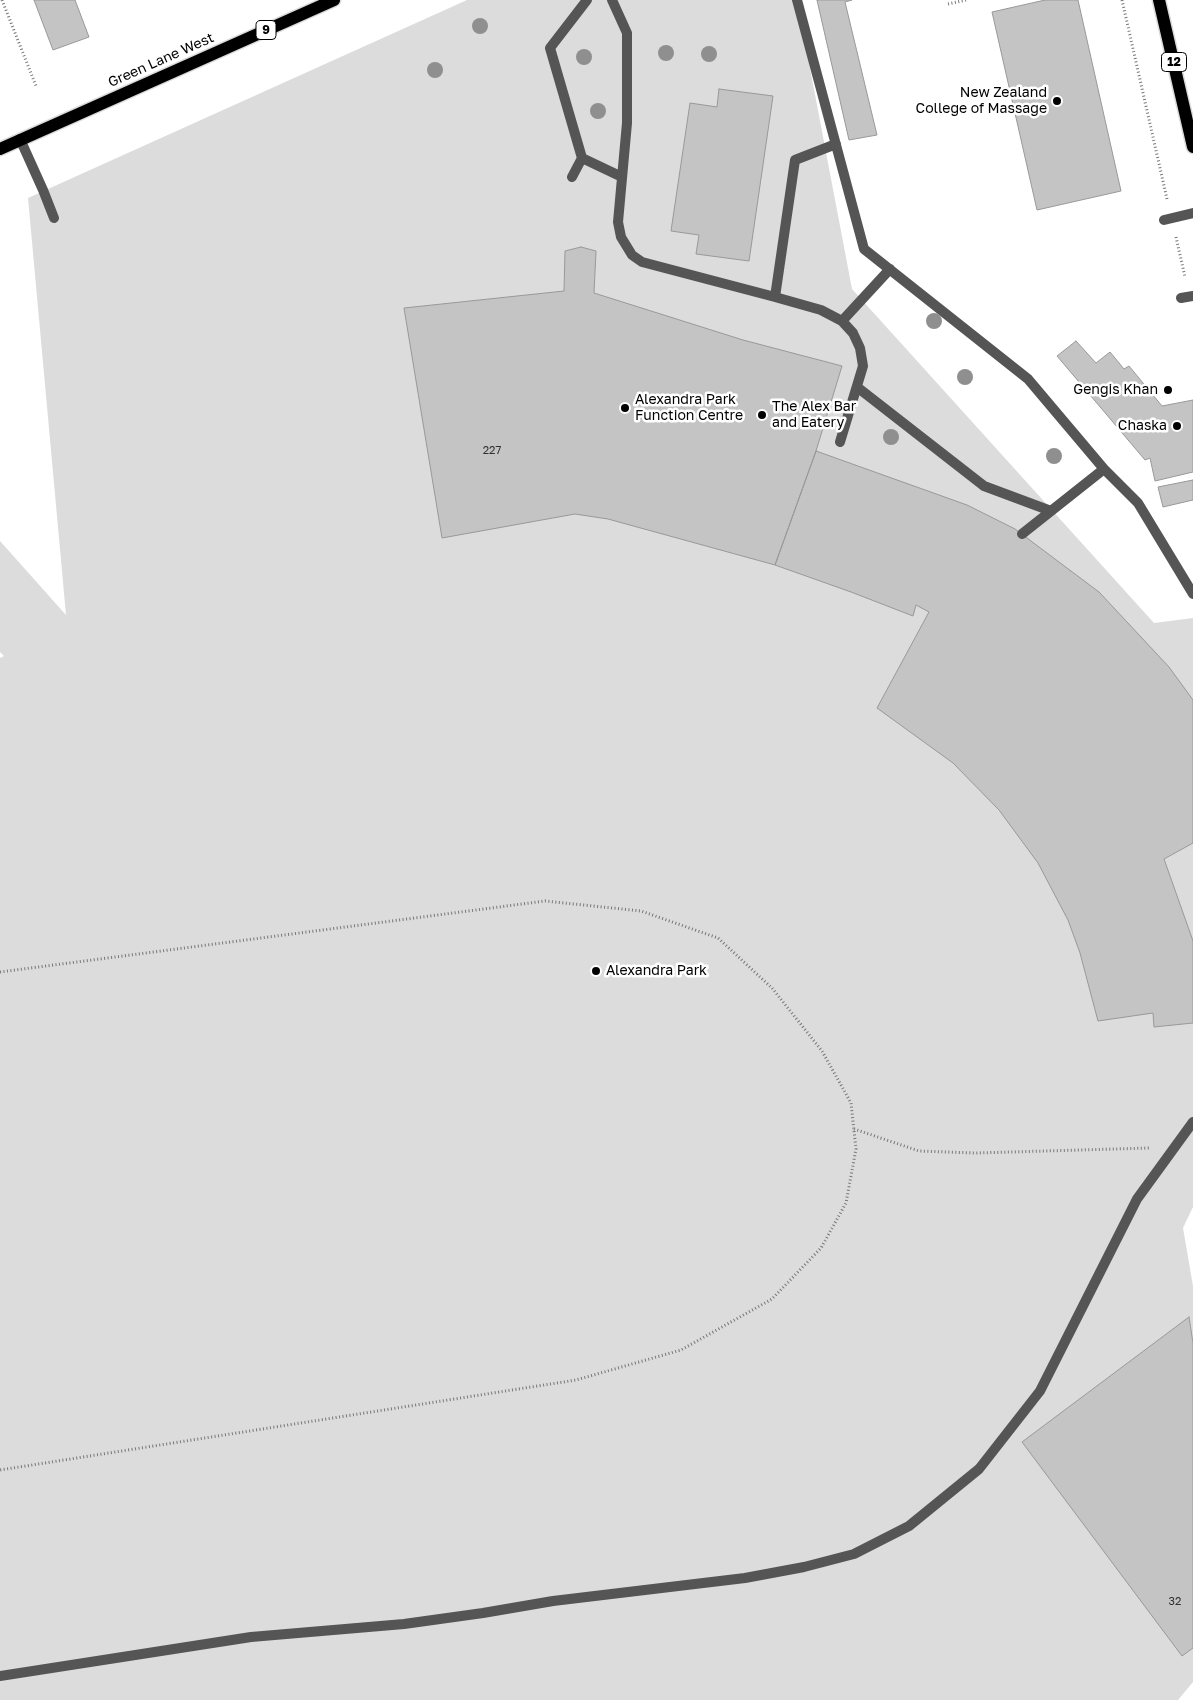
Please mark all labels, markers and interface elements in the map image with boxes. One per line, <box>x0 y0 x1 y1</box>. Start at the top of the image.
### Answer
road number: 9 <box>256 20 276 40</box>
street label: Green Lane West <box>106 29 216 91</box>
road number: 12 <box>1162 52 1186 72</box>
place label: New Zealand College of Massage <box>916 85 1047 118</box>
marker: New Zealand College of Massage <box>1051 95 1063 107</box>
place label: Gengis Khan <box>1073 382 1158 398</box>
marker: Gengis Khan <box>1162 384 1174 396</box>
place label: Alexandra Park Function Centre <box>635 392 743 424</box>
place label: The Alex Bar and Eatery <box>772 399 856 432</box>
marker: Alexandra Park Function Centre <box>619 402 631 414</box>
marker: The Alex Bar and Eatery <box>756 409 768 421</box>
place label: Chaska <box>1118 418 1167 434</box>
marker: Chaska <box>1171 420 1183 432</box>
house number: 227 <box>483 444 501 458</box>
place label: Alexandra Park <box>606 963 707 979</box>
marker: Alexandra Park <box>590 965 602 977</box>
house number: 32 <box>1169 1595 1181 1609</box>

